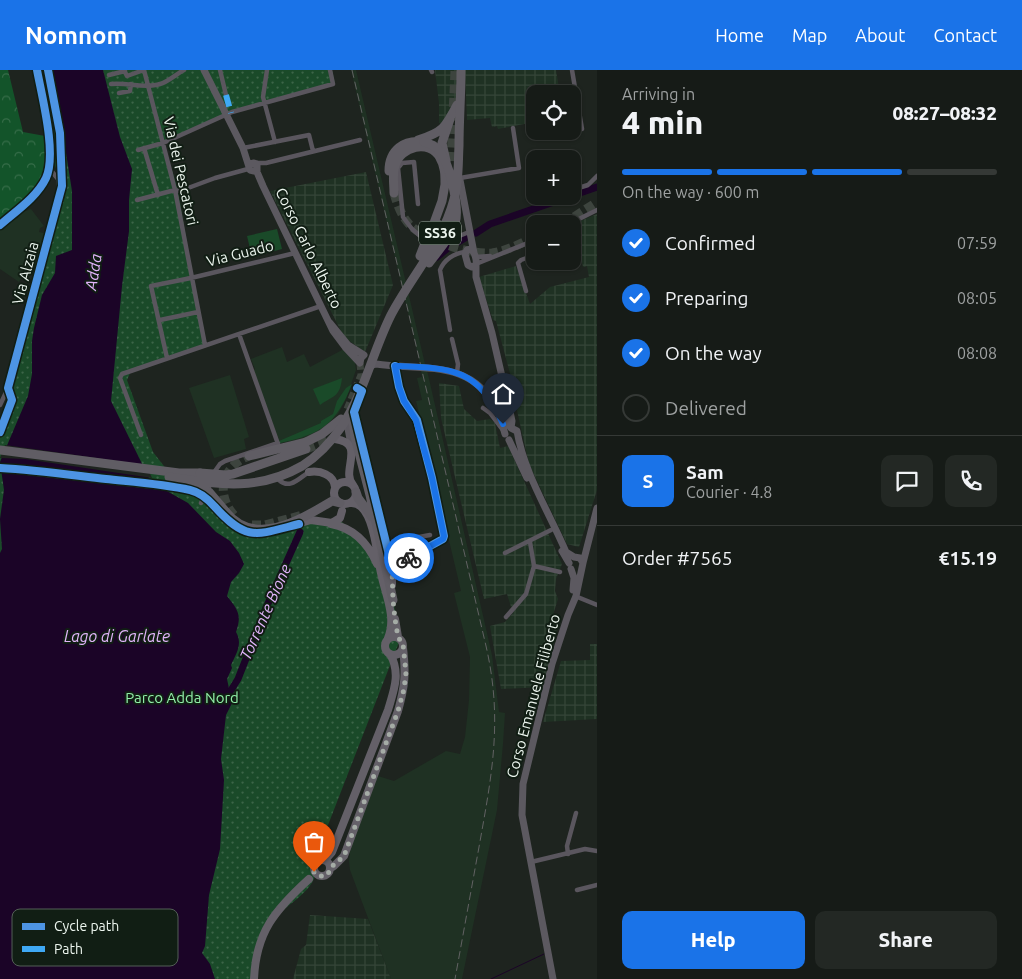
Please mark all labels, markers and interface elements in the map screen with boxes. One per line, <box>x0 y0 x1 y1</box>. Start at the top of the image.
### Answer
text: Nomnom <box>25 22 127 49</box>
text: Home <box>715 25 764 45</box>
text: Map <box>792 25 827 45</box>
text: About <box>855 25 905 45</box>
text: Contact <box>933 25 997 45</box>
map controls <box>526 85 581 270</box>
button: locate <box>526 85 581 140</box>
text: Arriving in <box>622 85 695 103</box>
text: 08:27–08:32 <box>892 102 997 124</box>
text: 4 min <box>622 104 703 140</box>
street label: Via dei Pescatori <box>160 115 202 227</box>
button: + <box>526 150 581 205</box>
text: On the way · 600 m <box>622 183 759 201</box>
street label: Corso Carlo Alberto <box>272 185 346 311</box>
button: − <box>526 215 581 270</box>
road number: SS36 <box>419 222 461 244</box>
icon: check <box>622 229 650 257</box>
text: Confirmed <box>665 232 756 254</box>
text: 07:59 <box>957 234 997 252</box>
street label: Via Guado <box>205 236 275 270</box>
street label: Via Alzaia <box>8 240 42 306</box>
water label: Adda <box>81 252 105 293</box>
icon: check <box>622 284 650 312</box>
text: Preparing <box>665 287 749 309</box>
text: 08:05 <box>957 289 997 307</box>
icon: check <box>622 339 650 367</box>
text: On the way <box>665 342 762 364</box>
text: 08:08 <box>957 344 997 362</box>
pin <box>482 373 524 424</box>
icon: home <box>489 380 517 408</box>
text: Delivered <box>665 397 747 419</box>
button: chat <box>881 455 933 507</box>
button: phone <box>945 455 997 507</box>
text: Sam <box>686 461 724 483</box>
text: S <box>643 470 653 492</box>
text: Courier · 4.8 <box>686 483 772 501</box>
courier <box>384 533 434 583</box>
icon: bike <box>395 544 423 572</box>
text: Order #7565 <box>622 547 732 569</box>
text: €15.19 <box>939 547 997 569</box>
water label: Torrente Bione <box>236 561 294 663</box>
street label: Corso Emanuele Filiberto <box>503 612 563 780</box>
water label: Lago di Garlate <box>64 627 170 645</box>
park label: Parco Adda Nord <box>125 689 239 706</box>
pin <box>293 821 335 872</box>
icon: bag <box>300 828 328 856</box>
legend <box>12 909 178 966</box>
button: Help <box>622 911 805 969</box>
button: Share <box>815 911 997 969</box>
text: Cycle path <box>54 918 119 934</box>
text: Path <box>54 941 83 957</box>

